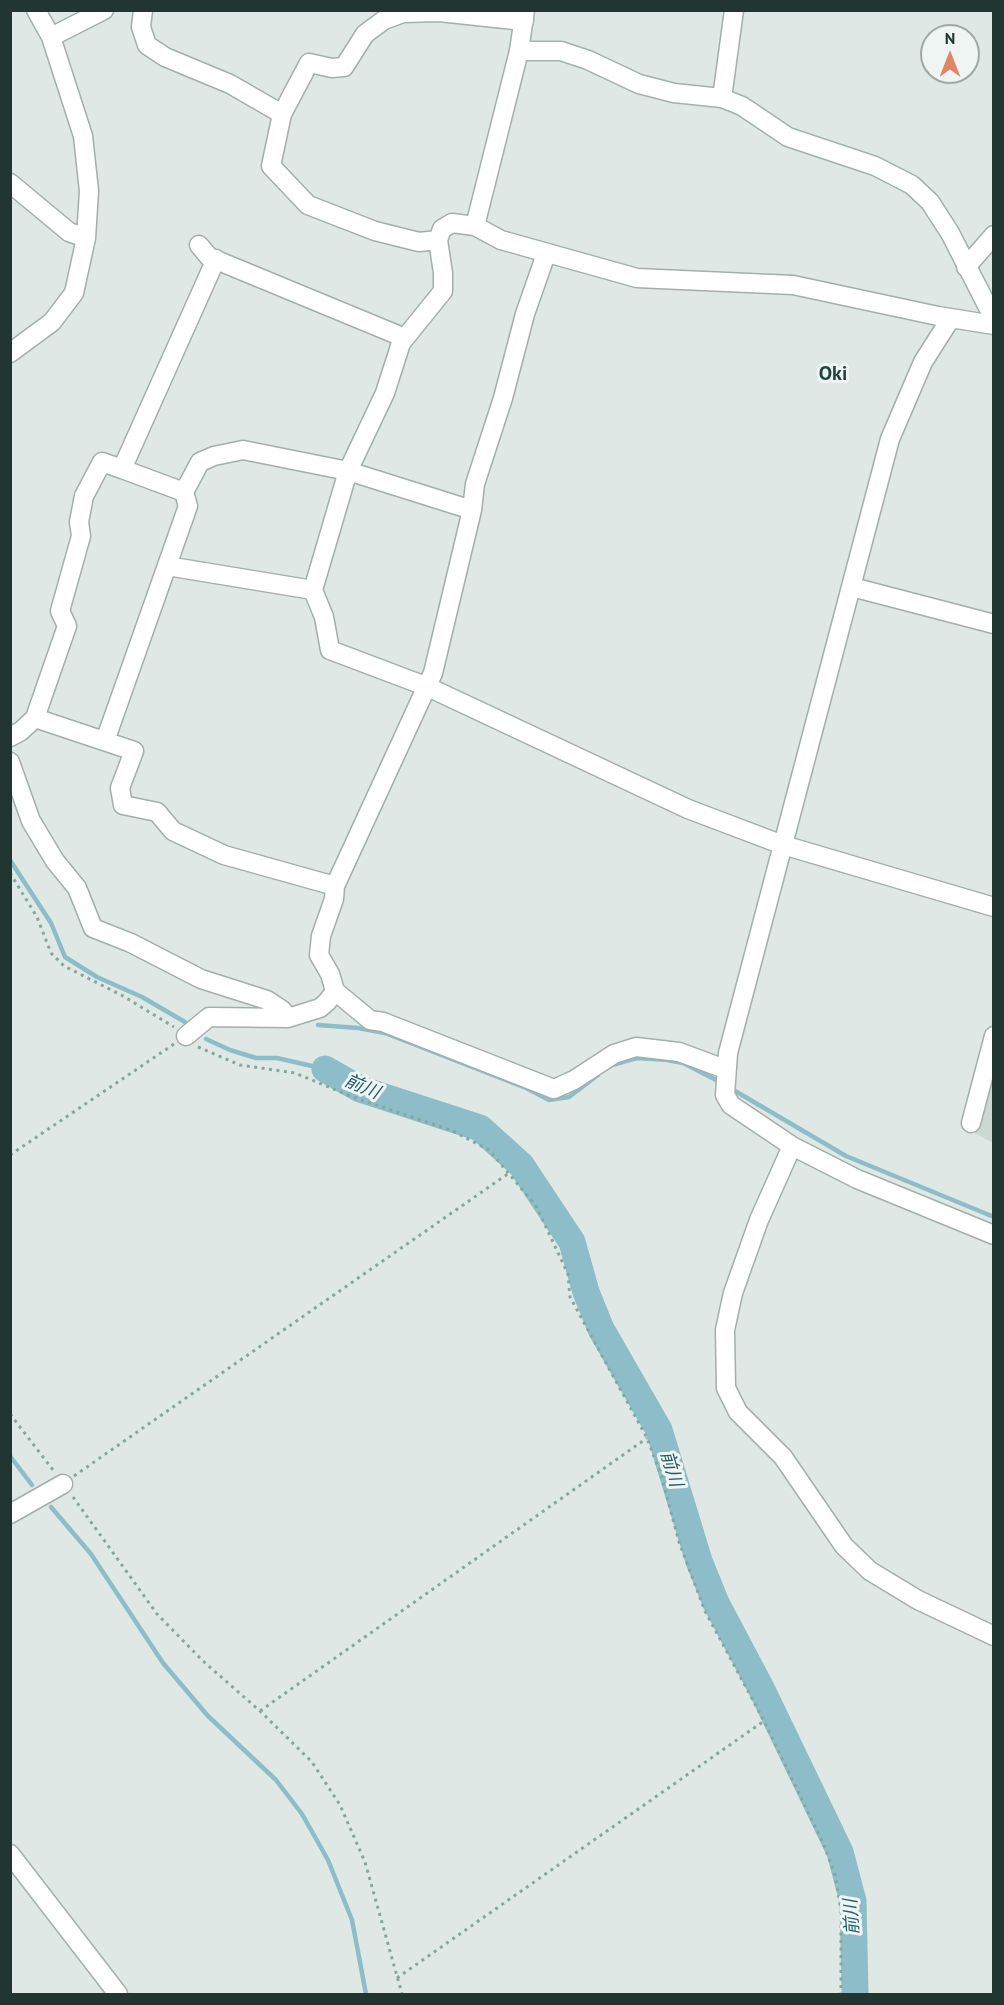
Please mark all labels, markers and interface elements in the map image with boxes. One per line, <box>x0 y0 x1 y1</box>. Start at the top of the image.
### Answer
north arrow <box>920 24 980 84</box>
text: N <box>945 28 955 48</box>
district label: Oki <box>819 362 847 386</box>
water label: 前川 <box>341 1070 383 1104</box>
water label: 前川 <box>655 1449 687 1489</box>
water label: 前川 <box>840 1898 864 1936</box>

